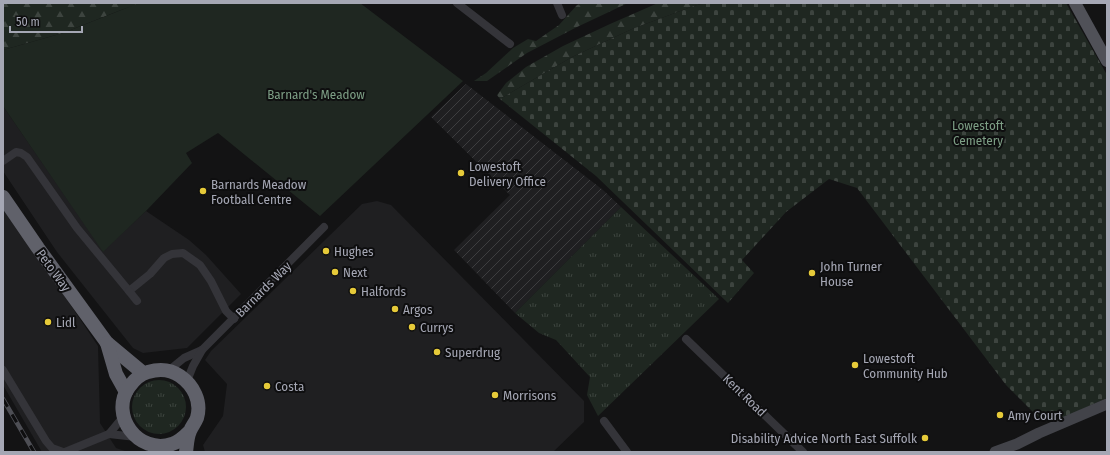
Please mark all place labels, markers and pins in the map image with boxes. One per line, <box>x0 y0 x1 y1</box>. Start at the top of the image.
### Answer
place label: Lowestoft Delivery Office <box>469 159 546 189</box>
marker: Lowestoft Delivery Office <box>456 168 466 178</box>
place label: Barnards Meadow Football Centre <box>211 177 307 207</box>
marker: Barnards Meadow Football Centre <box>198 186 208 196</box>
place label: Hughes <box>334 244 374 259</box>
marker: Hughes <box>321 246 331 256</box>
place label: John Turner House <box>820 259 882 289</box>
place label: Next <box>343 265 368 280</box>
marker: Next <box>330 267 340 277</box>
marker: John Turner House <box>807 268 817 278</box>
place label: Halfords <box>361 284 406 299</box>
marker: Halfords <box>348 286 358 296</box>
place label: Argos <box>403 302 433 317</box>
marker: Argos <box>390 304 400 314</box>
place label: Lidl <box>56 315 76 330</box>
marker: Lidl <box>43 317 53 327</box>
place label: Currys <box>420 320 454 335</box>
marker: Currys <box>407 322 417 332</box>
place label: Superdrug <box>445 345 501 360</box>
marker: Superdrug <box>432 347 442 357</box>
place label: Lowestoft Community Hub <box>863 351 948 381</box>
marker: Lowestoft Community Hub <box>850 360 860 370</box>
place label: Costa <box>275 379 304 394</box>
marker: Costa <box>262 381 272 391</box>
place label: Morrisons <box>503 388 557 403</box>
marker: Morrisons <box>490 390 500 400</box>
place label: Amy Court <box>1008 408 1063 423</box>
marker: Amy Court <box>995 410 1005 420</box>
place label: Disability Advice North East Suffolk <box>731 431 918 446</box>
marker: Disability Advice North East Suffolk <box>920 433 930 443</box>

